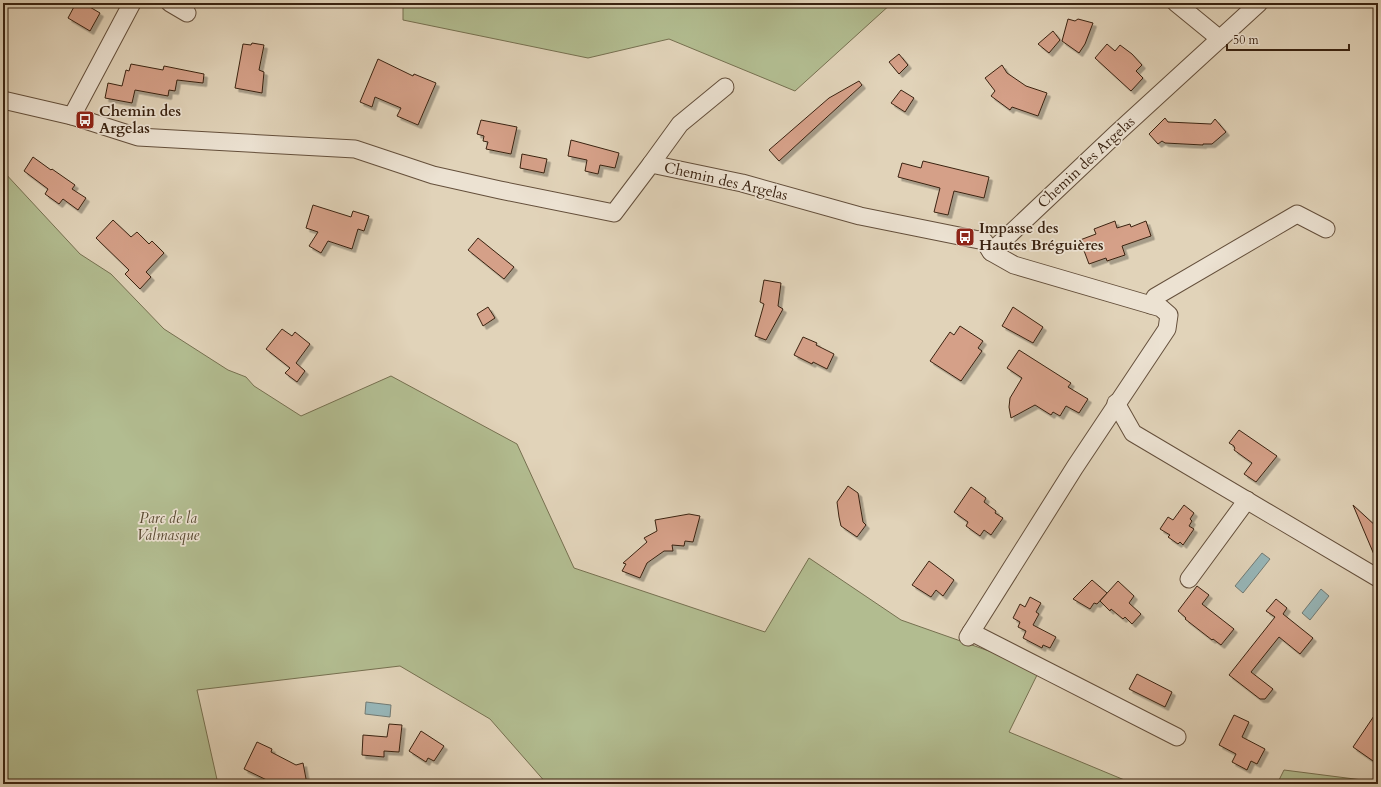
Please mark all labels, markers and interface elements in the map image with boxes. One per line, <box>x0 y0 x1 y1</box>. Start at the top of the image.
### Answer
scale bar <box>1227 26 1349 52</box>
text: 50 m <box>1233 32 1260 48</box>
place label: Chemin des Argelas <box>99 101 181 138</box>
bus stop icon: Chemin des Argelas <box>74 109 96 131</box>
street label: Chemin des Argelas <box>1033 112 1139 212</box>
street label: Chemin des Argelas <box>662 157 790 205</box>
place label: Impasse des Hautes Bréguières <box>979 218 1104 255</box>
bus stop icon: Impasse des Hautes Bréguières <box>954 226 976 248</box>
park label: Parc de la Valmasque <box>137 508 200 545</box>

